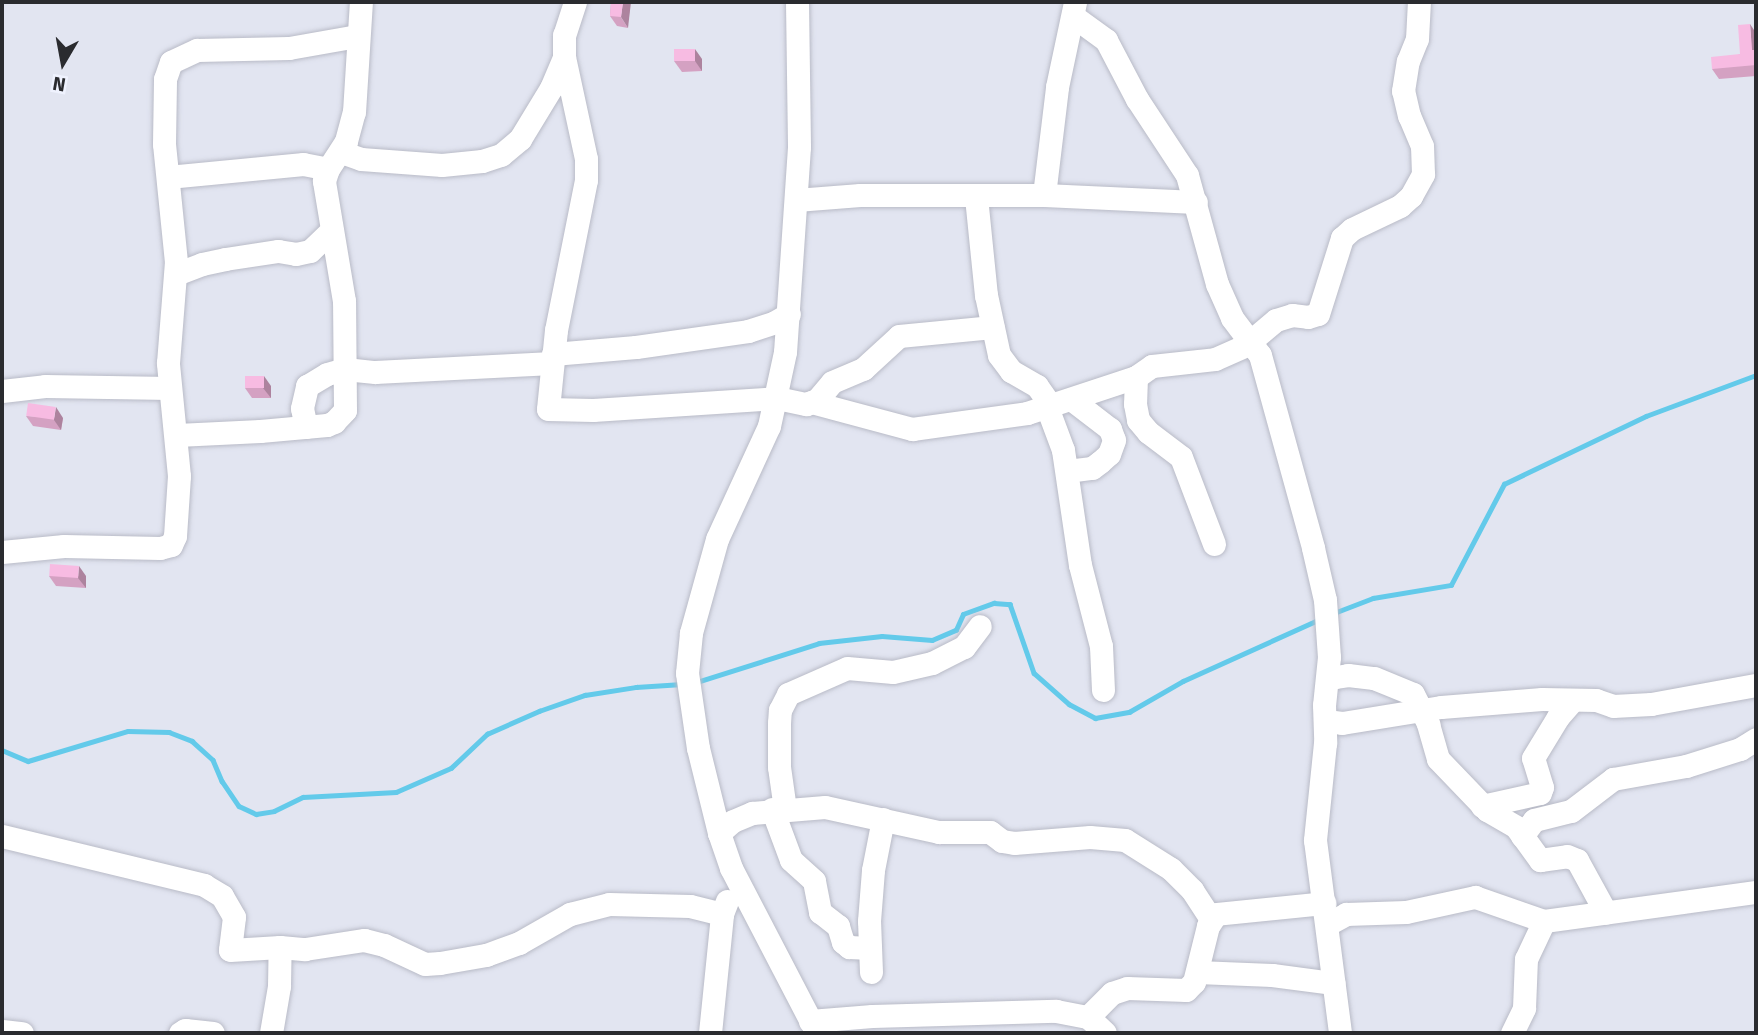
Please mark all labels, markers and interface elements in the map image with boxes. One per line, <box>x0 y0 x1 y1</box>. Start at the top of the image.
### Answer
north arrow <box>28 28 98 98</box>
text: N <box>51 72 67 97</box>

